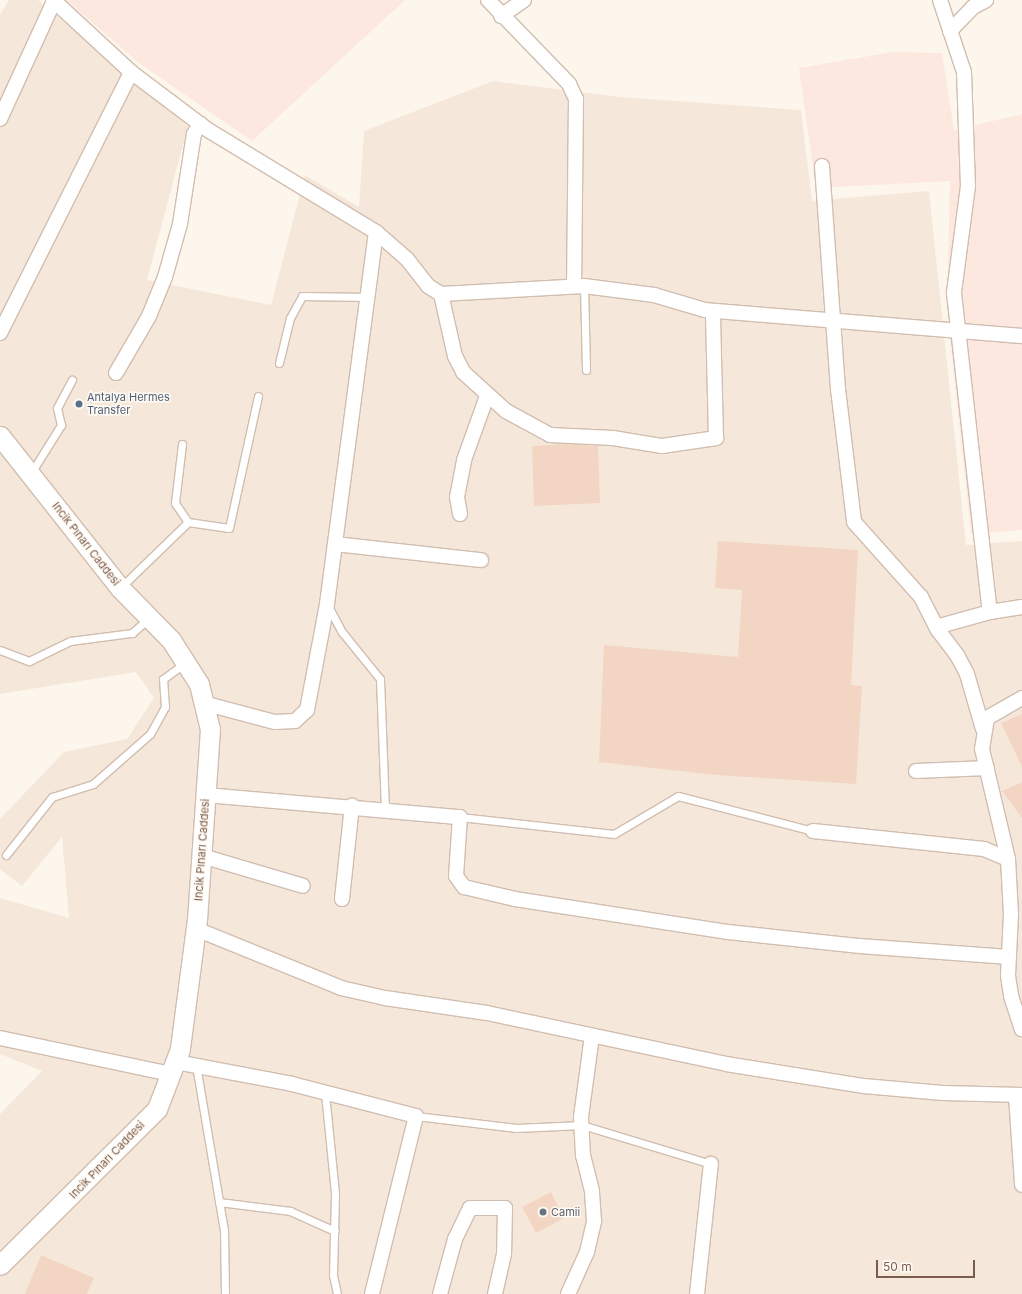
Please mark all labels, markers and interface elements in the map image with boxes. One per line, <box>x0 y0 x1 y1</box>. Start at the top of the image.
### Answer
place label: Antalya Hermes Transfer <box>87 391 170 417</box>
marker: Antalya Hermes Transfer <box>74 399 84 409</box>
street label: Incik Pınarı Caddesi <box>49 500 123 588</box>
street label: Incik Pınarı Caddesi <box>192 798 212 902</box>
street label: Incik Pınarı Caddesi <box>67 1119 147 1201</box>
place label: Camii <box>551 1205 580 1219</box>
marker: Camii <box>538 1207 548 1217</box>
scale bar <box>878 1252 977 1278</box>
text: 50 m <box>883 1259 912 1274</box>

